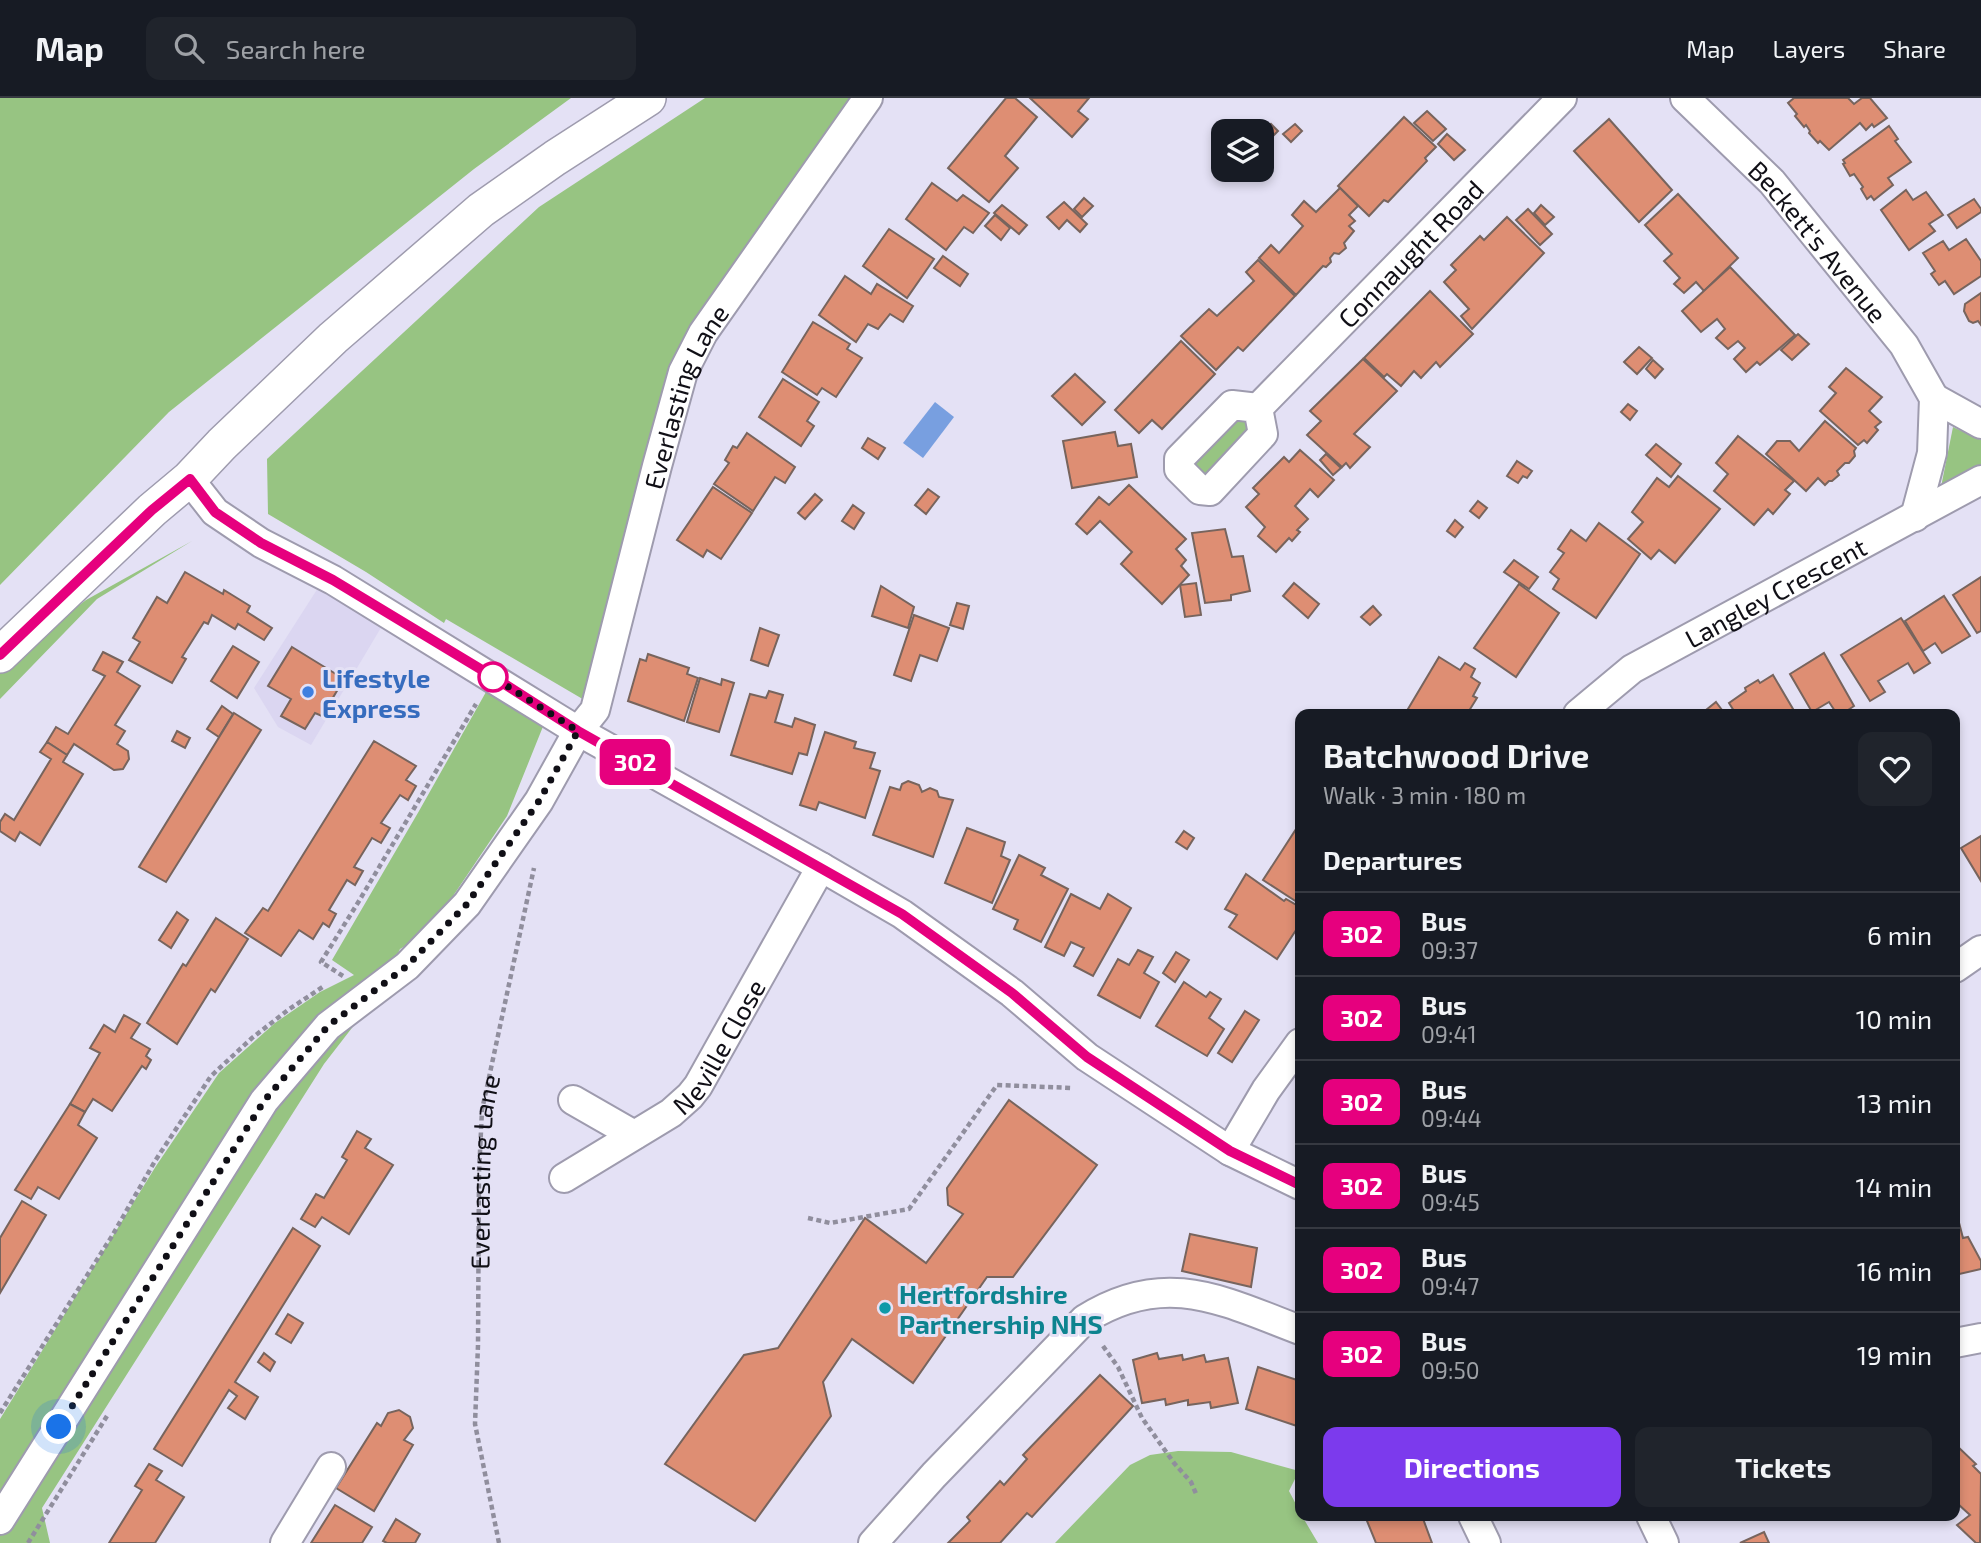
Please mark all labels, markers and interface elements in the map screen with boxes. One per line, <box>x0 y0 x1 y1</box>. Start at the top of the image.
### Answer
search box <box>146 17 636 80</box>
text: Map <box>35 28 104 68</box>
icon: search <box>170 29 208 67</box>
text: Search here <box>226 33 365 64</box>
text: Map <box>1686 34 1734 63</box>
text: Layers <box>1772 34 1845 63</box>
text: Share <box>1883 34 1946 63</box>
map controls <box>1211 119 1274 182</box>
button: layers <box>1211 119 1274 182</box>
street label: Beckett's Avenue <box>1743 153 1894 328</box>
street label: Connaught Road <box>1331 173 1489 333</box>
street label: Everlasting Lane <box>636 298 734 492</box>
street label: Langley Crescent <box>1679 530 1871 653</box>
place label: Lifestyle Express <box>322 662 431 723</box>
unlabelled marker <box>478 662 508 692</box>
marker: Lifestyle Express <box>300 684 316 700</box>
button: heart <box>1858 732 1932 806</box>
text: Batchwood Drive <box>1323 735 1589 775</box>
line badge: 302 <box>595 739 675 785</box>
text: 302 <box>614 747 656 776</box>
text: Walk · 3 min · 180 m <box>1323 781 1526 809</box>
text: Departures <box>1323 844 1462 875</box>
text: Bus <box>1421 905 1467 936</box>
text: 302 <box>1340 919 1383 948</box>
text: 6 min <box>1867 919 1932 950</box>
text: 09:37 <box>1421 936 1478 964</box>
street label: Neville Close <box>666 973 771 1120</box>
text: Bus <box>1421 989 1467 1020</box>
text: 302 <box>1340 1003 1383 1032</box>
text: 10 min <box>1856 1003 1932 1034</box>
text: 09:41 <box>1421 1020 1477 1048</box>
street label: Everlasting Lane <box>463 1071 505 1270</box>
text: Bus <box>1421 1073 1467 1104</box>
text: 302 <box>1340 1087 1383 1116</box>
text: 13 min <box>1857 1087 1932 1118</box>
text: 09:44 <box>1421 1104 1482 1132</box>
text: Bus <box>1421 1157 1467 1188</box>
text: 302 <box>1340 1171 1383 1200</box>
text: 14 min <box>1856 1171 1932 1202</box>
text: 09:45 <box>1421 1188 1480 1216</box>
text: Bus <box>1421 1241 1467 1272</box>
text: 302 <box>1340 1255 1383 1284</box>
text: 16 min <box>1857 1255 1932 1286</box>
text: 09:47 <box>1421 1272 1479 1300</box>
place label: Hertfordshire Partnership NHS <box>899 1278 1103 1339</box>
marker: Hertfordshire Partnership NHS <box>877 1300 893 1316</box>
text: Bus <box>1421 1325 1467 1356</box>
text: 302 <box>1340 1339 1383 1368</box>
text: 19 min <box>1857 1339 1932 1370</box>
text: 09:50 <box>1421 1356 1480 1384</box>
your location <box>41 1409 76 1444</box>
button: Directions <box>1323 1427 1621 1507</box>
button: Tickets <box>1635 1427 1932 1507</box>

